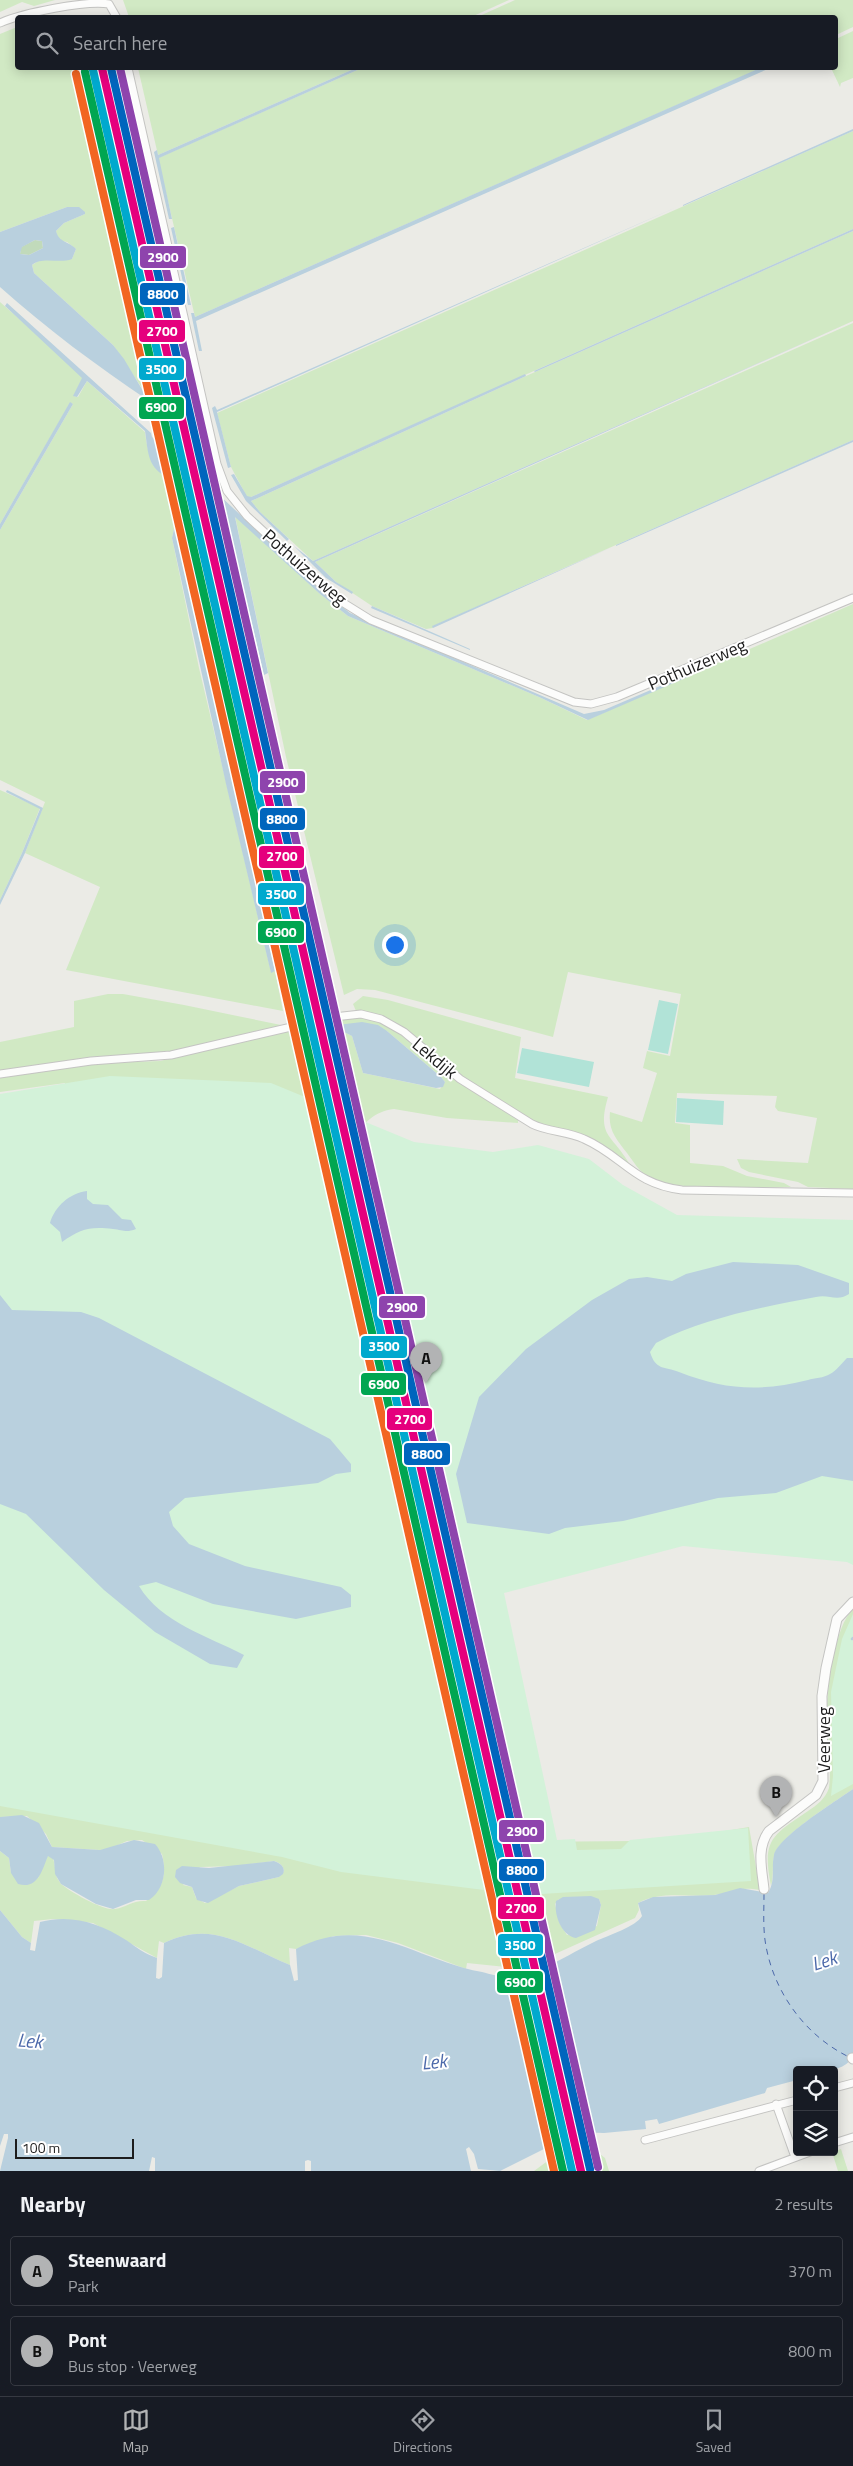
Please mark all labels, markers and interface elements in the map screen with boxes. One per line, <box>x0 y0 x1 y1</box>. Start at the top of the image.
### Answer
search box <box>15 15 838 70</box>
text: Search here <box>73 28 167 57</box>
icon: search <box>33 29 61 57</box>
line badge: 2900 <box>139 245 187 269</box>
text: 2900 <box>147 246 179 267</box>
line badge: 8800 <box>139 282 186 306</box>
text: 8800 <box>147 283 179 304</box>
line badge: 2700 <box>138 319 186 343</box>
text: 2700 <box>146 320 178 341</box>
line badge: 3500 <box>138 357 185 381</box>
text: 3500 <box>145 358 177 379</box>
line badge: 6900 <box>138 396 185 420</box>
text: 6900 <box>145 396 177 417</box>
street label: Pothuizerweg <box>257 522 353 612</box>
street label: Pothuizerweg <box>643 631 751 697</box>
line badge: 2900 <box>259 770 306 794</box>
text: 2900 <box>267 771 299 792</box>
line badge: 8800 <box>259 807 306 831</box>
text: 8800 <box>266 808 298 829</box>
line badge: 2700 <box>258 845 305 869</box>
text: 2700 <box>266 845 298 866</box>
line badge: 3500 <box>257 882 305 906</box>
text: 3500 <box>265 883 297 904</box>
line badge: 6900 <box>257 920 305 944</box>
text: 6900 <box>265 921 297 942</box>
your location <box>382 932 408 958</box>
street label: Lekdijk <box>406 1031 464 1085</box>
line badge: 2900 <box>378 1295 426 1319</box>
text: 2900 <box>386 1296 418 1317</box>
line badge: 3500 <box>360 1335 408 1359</box>
text: 3500 <box>368 1335 400 1356</box>
pin: A <box>410 1342 442 1383</box>
line badge: 6900 <box>360 1372 407 1396</box>
text: 6900 <box>368 1373 400 1394</box>
line badge: 2700 <box>386 1407 433 1431</box>
text: 2700 <box>394 1408 426 1429</box>
line badge: 8800 <box>403 1442 451 1466</box>
text: 8800 <box>411 1443 443 1464</box>
street label: Veerweg <box>810 1707 837 1773</box>
pin: B <box>760 1776 792 1817</box>
line badge: 2900 <box>498 1819 545 1843</box>
text: 2900 <box>506 1820 538 1841</box>
line badge: 8800 <box>498 1858 545 1882</box>
text: 8800 <box>506 1859 538 1880</box>
line badge: 2700 <box>497 1896 545 1920</box>
text: 2700 <box>505 1897 537 1918</box>
line badge: 3500 <box>497 1933 544 1957</box>
text: 3500 <box>504 1934 536 1955</box>
water label: Lek <box>808 1942 843 1978</box>
line badge: 6900 <box>496 1970 544 1994</box>
text: 6900 <box>504 1971 536 1992</box>
water label: Lek <box>16 2025 46 2056</box>
water label: Lek <box>420 2045 451 2077</box>
map controls <box>793 2066 838 2156</box>
button: locate <box>793 2066 838 2111</box>
button: layers <box>793 2111 838 2156</box>
scale bar <box>15 2136 134 2159</box>
text: 100 m <box>22 2137 60 2158</box>
text: Nearby <box>20 2188 85 2220</box>
text: 2 results <box>774 2192 833 2216</box>
text: Steenwaard <box>68 2245 167 2274</box>
text: A <box>32 2259 42 2283</box>
text: 370 m <box>788 2259 832 2283</box>
text: Park <box>68 2274 99 2298</box>
text: Pont <box>68 2325 107 2354</box>
text: B <box>32 2339 42 2363</box>
text: 800 m <box>788 2339 832 2363</box>
text: Bus stop · Veerweg <box>68 2354 197 2378</box>
tab: Map <box>122 2406 150 2457</box>
tab: Directions <box>393 2406 452 2457</box>
tab: Saved <box>696 2406 731 2457</box>

